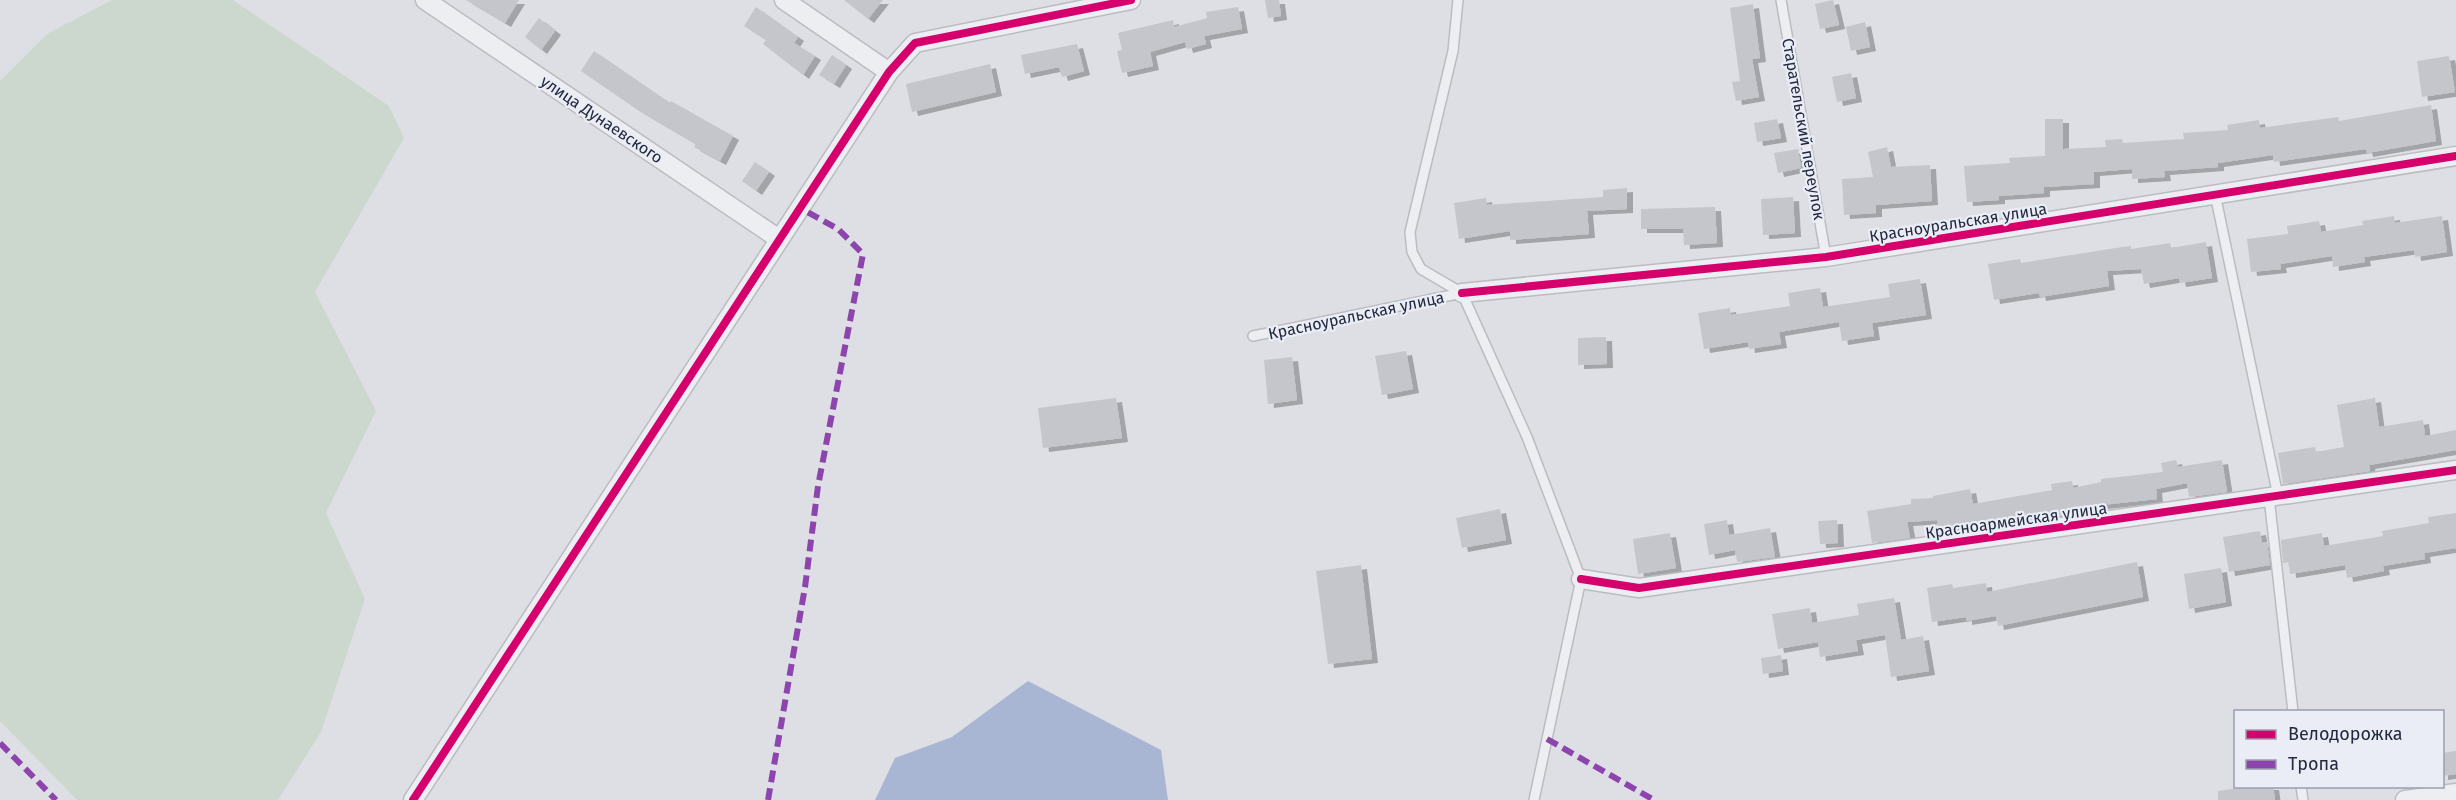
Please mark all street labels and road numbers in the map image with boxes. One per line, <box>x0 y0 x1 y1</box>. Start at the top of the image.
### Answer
street label: Старательский переулок <box>1778 37 1829 222</box>
street label: улица Дунаевского <box>537 71 666 167</box>
street label: Красноуральская улица <box>1868 199 2048 246</box>
street label: Красноуральская улица <box>1266 288 1446 343</box>
street label: Красноармейская улица <box>1924 498 2108 543</box>

